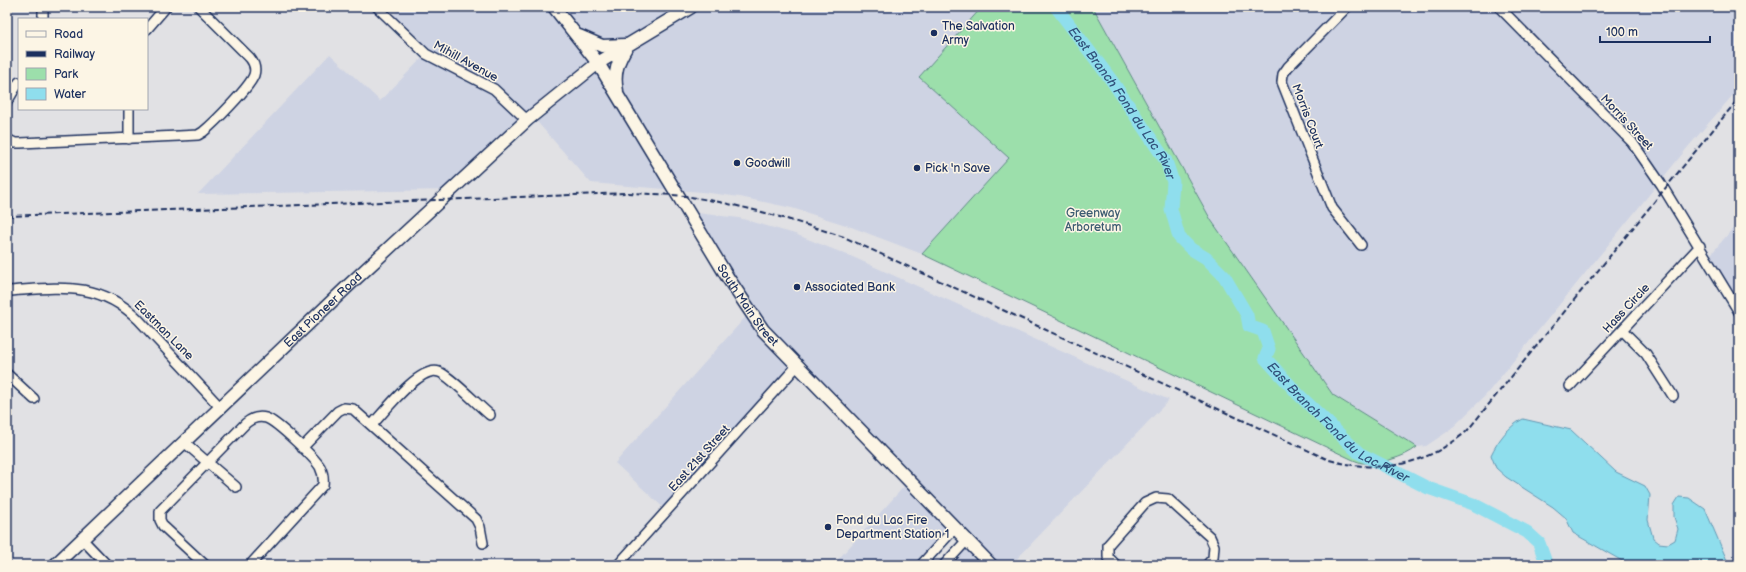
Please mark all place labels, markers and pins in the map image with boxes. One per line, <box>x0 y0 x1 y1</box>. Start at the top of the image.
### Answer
place label: The Salvation Army <box>942 19 1015 48</box>
marker: The Salvation Army <box>929 28 939 38</box>
place label: Goodwill <box>745 156 790 171</box>
marker: Goodwill <box>732 158 742 168</box>
place label: Pick 'n Save <box>925 161 990 176</box>
marker: Pick 'n Save <box>912 163 922 173</box>
place label: Associated Bank <box>805 280 895 295</box>
marker: Associated Bank <box>792 282 802 292</box>
place label: Fond du Lac Fire Department Station 1 <box>836 513 949 542</box>
marker: Fond du Lac Fire Department Station 1 <box>823 522 833 532</box>

